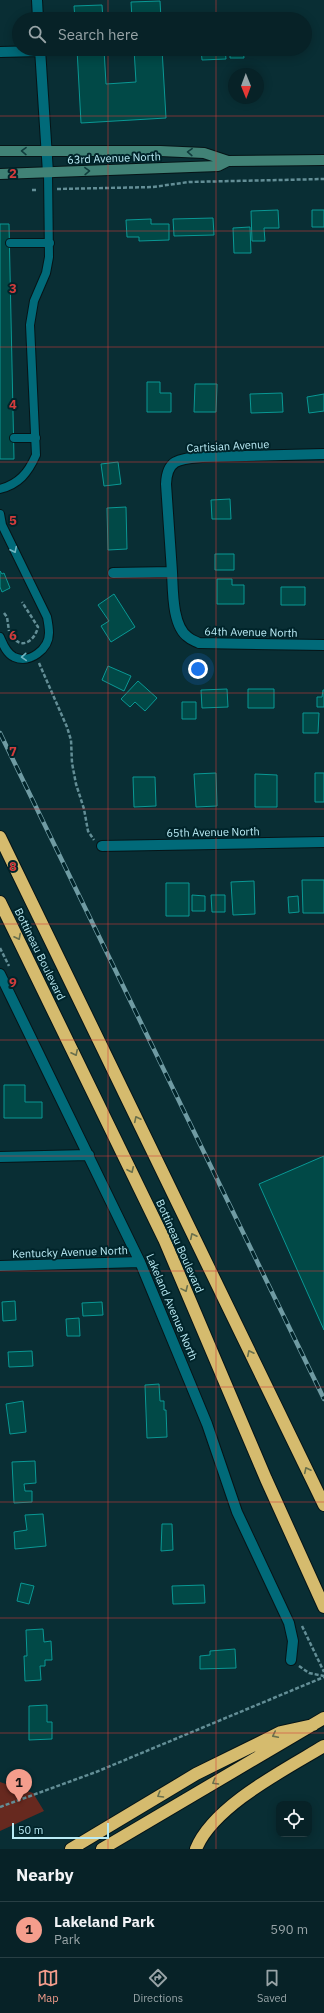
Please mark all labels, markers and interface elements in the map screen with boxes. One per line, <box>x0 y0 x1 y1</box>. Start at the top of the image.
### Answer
search box <box>12 12 312 56</box>
icon: search <box>26 23 48 45</box>
text: Search here <box>58 25 138 44</box>
north arrow <box>228 68 264 104</box>
one-way arrow <box>21 147 27 155</box>
one-way arrow <box>187 148 193 156</box>
street label: 63rd Avenue North <box>67 149 161 167</box>
text: 2 <box>9 165 17 182</box>
one-way arrow <box>84 167 90 175</box>
text: 3 <box>9 280 17 297</box>
text: 4 <box>9 396 17 413</box>
street label: Cartisian Avenue <box>186 437 270 455</box>
text: 5 <box>9 512 17 529</box>
one-way arrow <box>9 545 17 553</box>
street label: 64th Avenue North <box>204 624 298 640</box>
text: 6 <box>9 627 17 644</box>
one-way arrow <box>21 653 27 661</box>
your location <box>188 659 208 679</box>
text: 7 <box>9 743 17 760</box>
street label: 65th Avenue North <box>166 824 260 840</box>
text: 8 <box>9 858 17 875</box>
street label: Bottineau Boulevard <box>12 906 68 1002</box>
one-way arrow <box>13 932 20 940</box>
text: 9 <box>9 974 17 991</box>
one-way arrow <box>70 1049 78 1057</box>
one-way arrow <box>134 1115 142 1123</box>
one-way arrow <box>126 1166 134 1174</box>
street label: Bottineau Boulevard <box>153 1197 207 1295</box>
one-way arrow <box>190 1232 198 1240</box>
street label: Kentucky Avenue North <box>12 1243 128 1261</box>
street label: Lakeland Avenue North <box>143 1252 201 1362</box>
one-way arrow <box>180 1284 188 1292</box>
one-way arrow <box>247 1349 255 1357</box>
one-way arrow <box>304 1466 312 1474</box>
one-way arrow <box>272 1730 279 1738</box>
pin: 1 <box>6 1769 32 1802</box>
one-way arrow <box>212 1778 219 1785</box>
one-way arrow <box>157 1791 164 1798</box>
map controls <box>276 1801 312 1837</box>
button: locate <box>276 1801 312 1837</box>
scale bar <box>12 1821 109 1840</box>
text: 50 m <box>18 1823 43 1837</box>
text: Nearby <box>16 1864 74 1886</box>
text: Lakeland Park <box>54 1912 155 1931</box>
text: 1 <box>25 1921 33 1938</box>
text: 590 m <box>270 1921 308 1938</box>
text: Park <box>54 1931 80 1948</box>
tab: Map <box>37 1967 59 2005</box>
tab: Directions <box>133 1967 183 2005</box>
tab: Saved <box>257 1967 287 2005</box>

